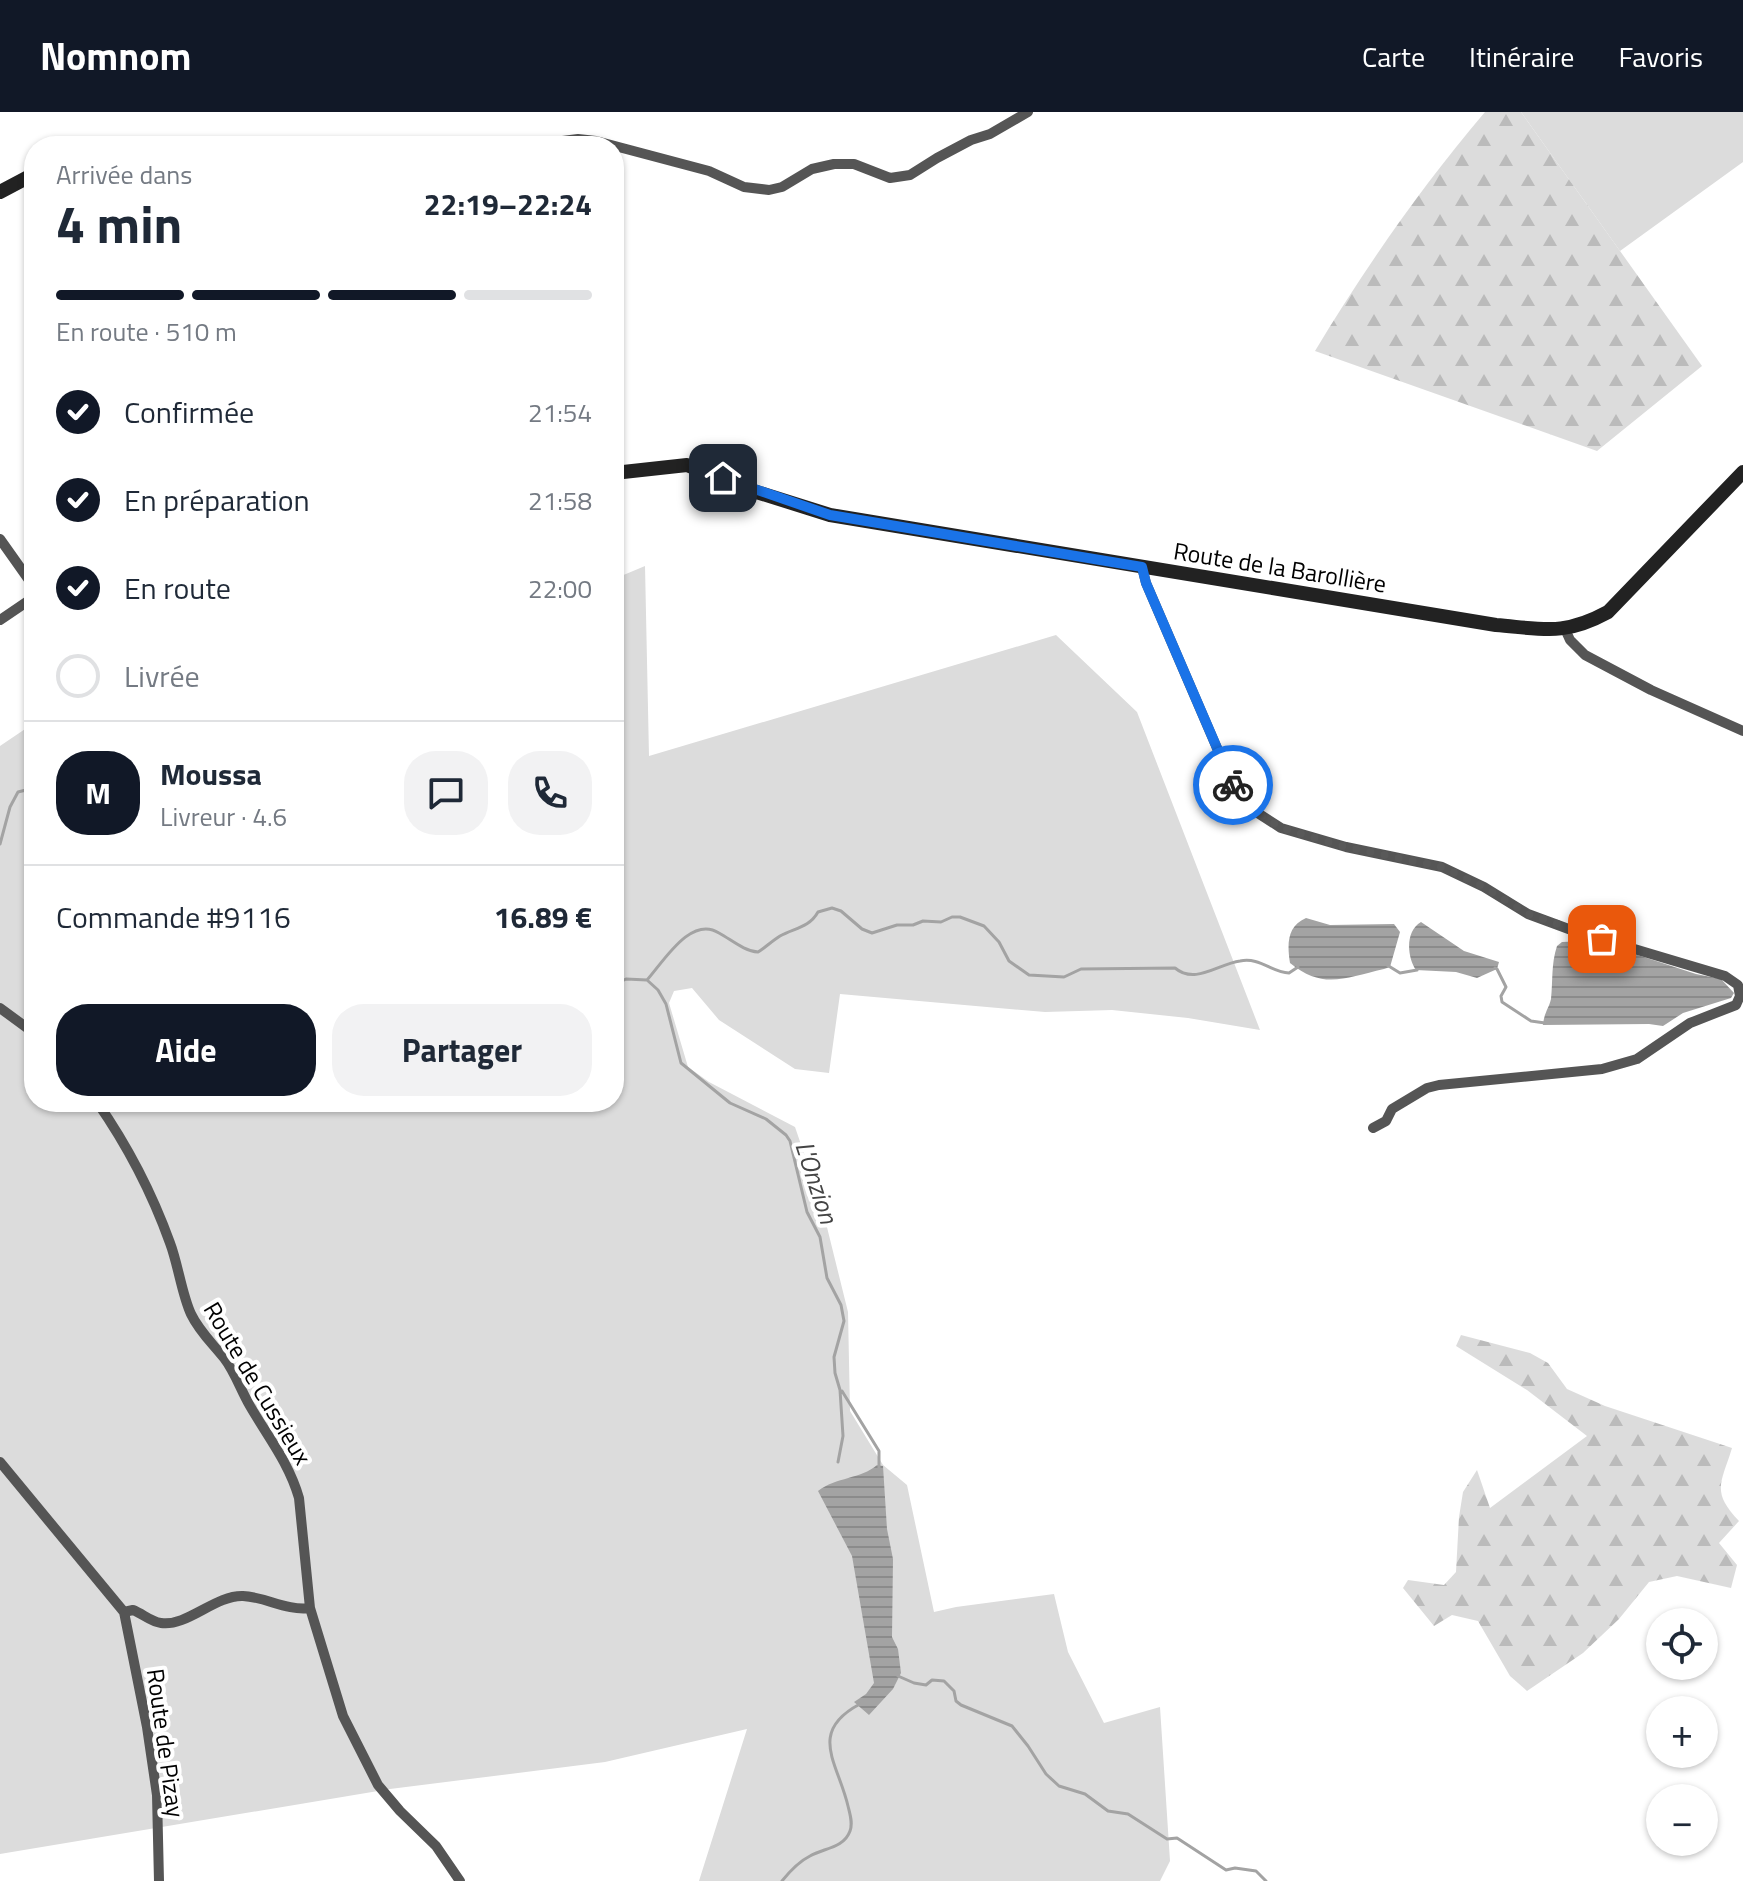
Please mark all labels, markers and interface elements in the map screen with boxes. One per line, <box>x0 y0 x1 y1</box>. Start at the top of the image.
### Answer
text: Nomnom <box>40 27 191 85</box>
text: Carte <box>1362 35 1425 78</box>
text: Itinéraire <box>1469 35 1574 78</box>
text: Favoris <box>1618 35 1703 78</box>
text: Arrivée dans <box>56 155 192 194</box>
text: 22:19–22:24 <box>424 181 592 227</box>
text: 4 min <box>56 184 182 263</box>
text: En route · 510 m <box>56 312 237 351</box>
text: Confirmée <box>124 389 254 435</box>
icon: check <box>56 390 100 434</box>
text: 21:54 <box>528 393 592 432</box>
pin <box>689 444 757 512</box>
icon: home <box>701 456 745 500</box>
text: En préparation <box>124 477 310 523</box>
icon: check <box>56 478 100 522</box>
text: 21:58 <box>528 481 592 520</box>
street label: Route de la Barollière <box>1171 532 1389 602</box>
text: En route <box>124 565 231 611</box>
icon: check <box>56 566 100 610</box>
text: 22:00 <box>528 569 592 608</box>
text: Livrée <box>124 653 200 699</box>
courier <box>1193 745 1273 825</box>
text: Moussa <box>160 751 262 797</box>
button: chat <box>404 751 488 835</box>
button: phone <box>508 751 592 835</box>
icon: bike <box>1211 763 1255 807</box>
text: M <box>85 770 111 816</box>
text: Livreur · 4.6 <box>160 797 287 836</box>
text: Commande #9116 <box>56 894 291 940</box>
text: 16.89 € <box>494 894 592 940</box>
pin <box>1568 905 1636 973</box>
icon: bag <box>1580 917 1624 961</box>
button: Aide <box>56 1004 316 1096</box>
button: Partager <box>332 1004 592 1096</box>
water label: L'Onzion <box>785 1136 849 1229</box>
street label: Route de Cussieux <box>195 1295 321 1472</box>
map controls <box>1646 1608 1718 1856</box>
button: locate <box>1646 1608 1718 1680</box>
street label: Route de Pizay <box>138 1666 194 1820</box>
button: + <box>1646 1696 1718 1768</box>
button: − <box>1646 1784 1718 1856</box>

